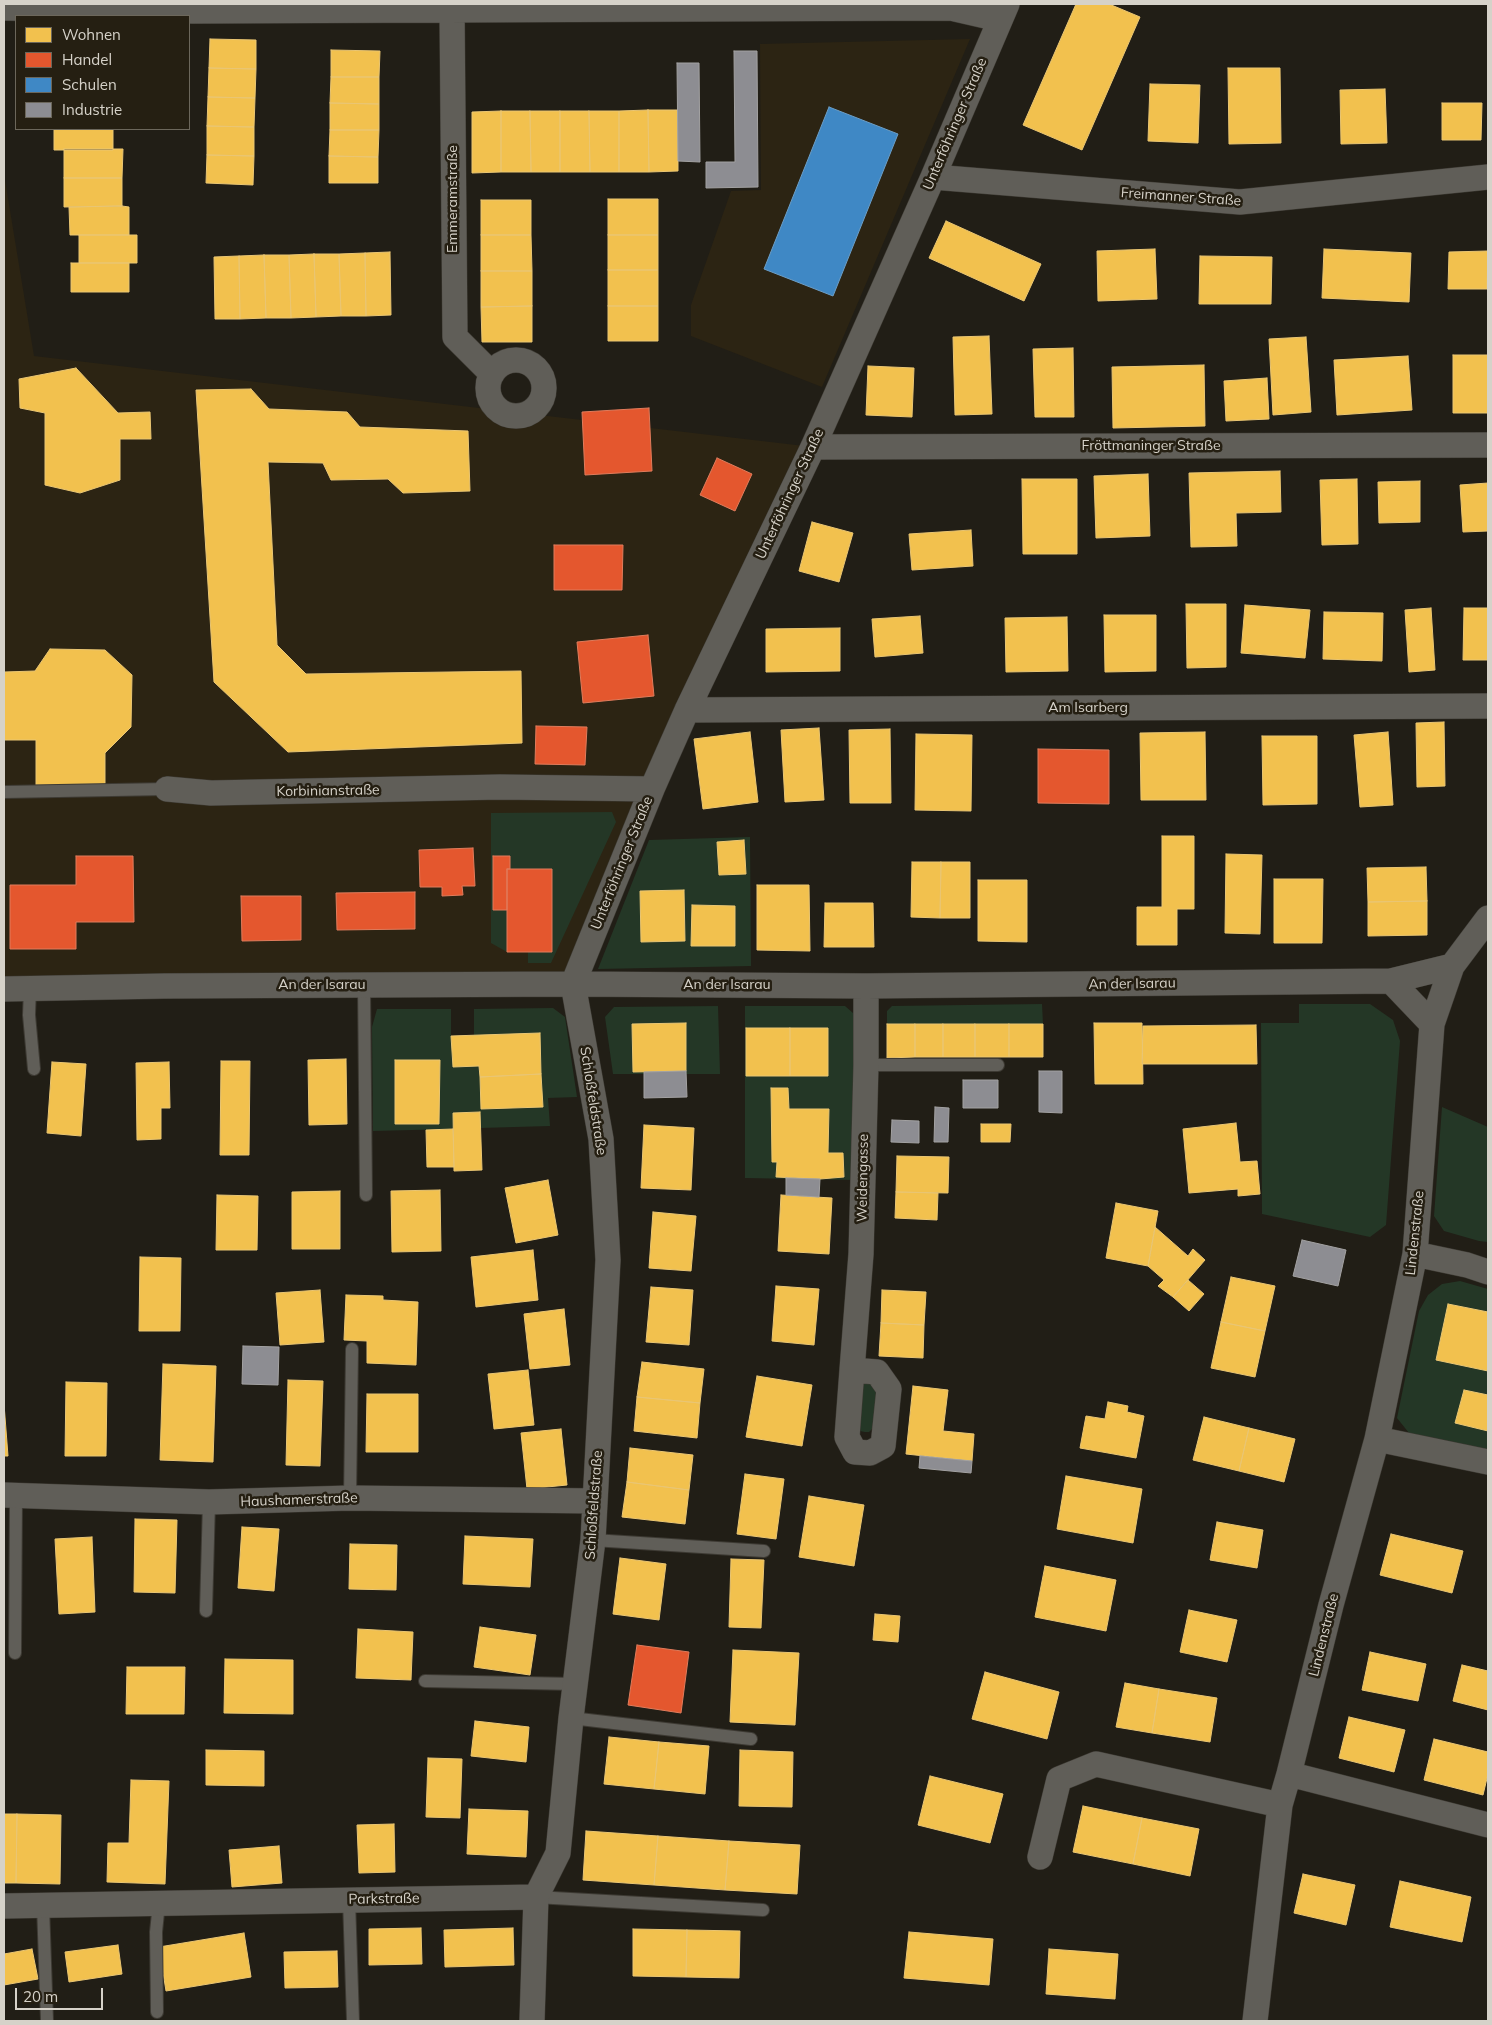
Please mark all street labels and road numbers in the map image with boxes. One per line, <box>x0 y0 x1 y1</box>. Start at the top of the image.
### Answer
street label: Unterföhringer Straße <box>920 55 990 193</box>
street label: Emmeramstraße <box>445 145 461 253</box>
street label: Freimanner Straße <box>1120 184 1242 210</box>
street label: Unterföhringer Straße <box>752 426 828 562</box>
street label: Fröttmaninger Straße <box>1082 438 1220 454</box>
street label: Am Isarberg <box>1048 700 1128 716</box>
street label: Korbinianstraße <box>276 782 380 800</box>
street label: Unterföhringer Straße <box>588 794 656 932</box>
street label: An der Isarau <box>1088 975 1176 993</box>
street label: An der Isarau <box>278 977 366 993</box>
street label: An der Isarau <box>683 977 771 993</box>
street label: Schloßfeldstraße <box>576 1046 610 1156</box>
street label: Weidengasse <box>854 1134 872 1222</box>
street label: Lindenstraße <box>1402 1190 1428 1276</box>
street label: Schloßfeldstraße <box>582 1450 606 1560</box>
street label: Haushamerstraße <box>240 1490 358 1510</box>
street label: Lindenstraße <box>1306 1592 1342 1678</box>
street label: Parkstraße <box>348 1890 420 1908</box>

